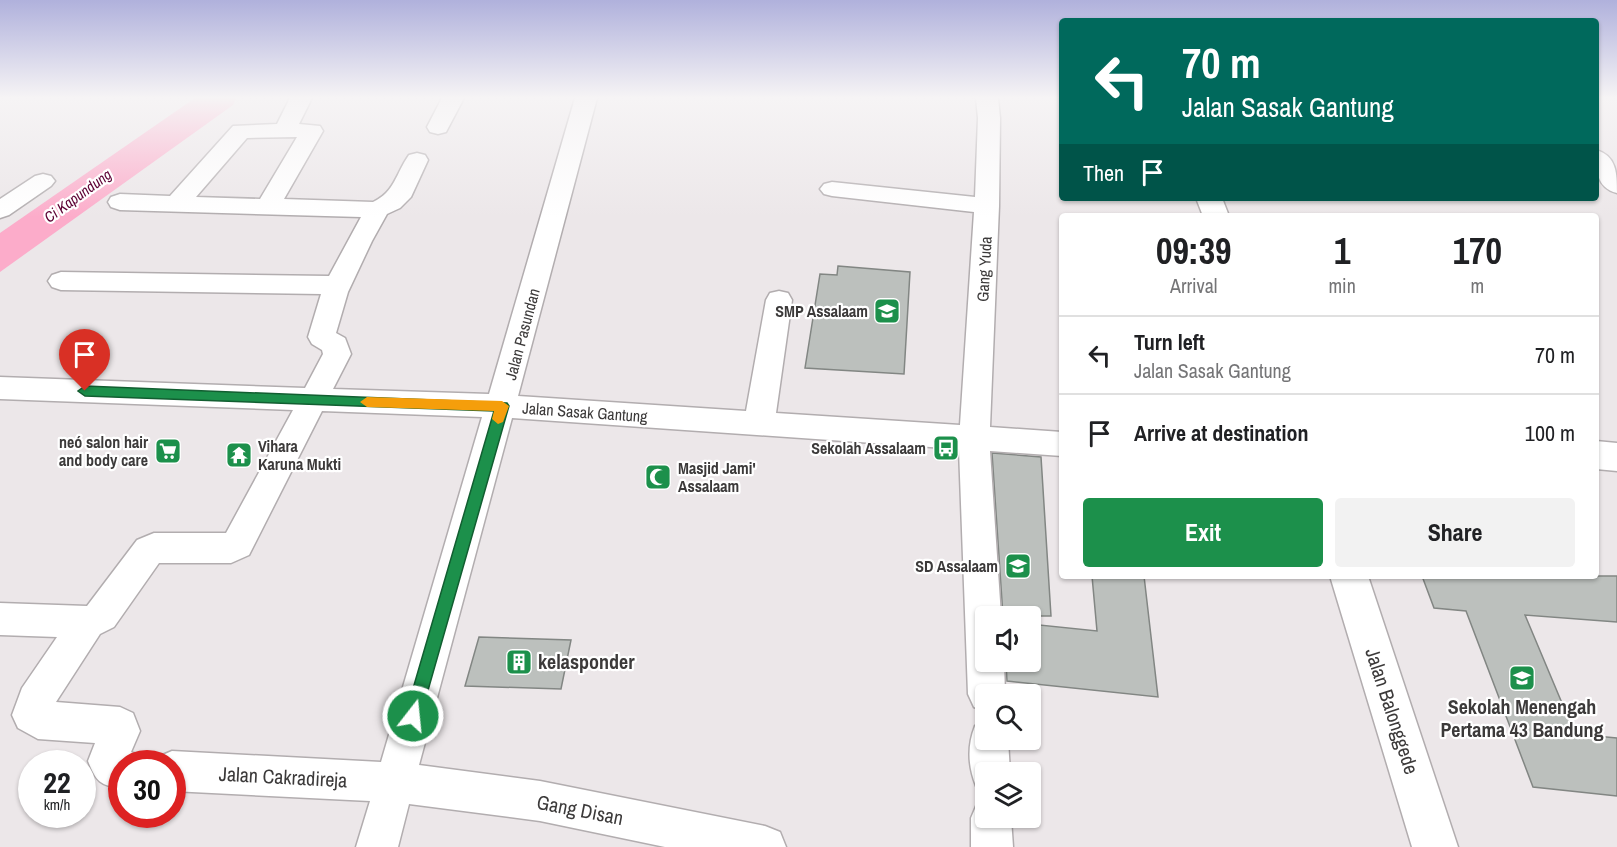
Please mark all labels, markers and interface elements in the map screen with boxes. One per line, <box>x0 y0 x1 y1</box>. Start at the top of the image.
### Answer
text: 70 m <box>1182 35 1261 91</box>
icon: left <box>1083 42 1161 120</box>
text: Jalan Sasak Gantung <box>1182 89 1394 125</box>
icon: arrive <box>1136 156 1169 189</box>
text: Then <box>1083 158 1124 188</box>
water label: Ci Kapundung <box>40 164 116 227</box>
text: 09:39 <box>1156 227 1231 275</box>
text: 1 <box>1334 227 1350 275</box>
text: 170 <box>1453 227 1502 275</box>
street label: Gang Yuda <box>971 235 997 302</box>
text: Arrival <box>1170 272 1217 299</box>
text: min <box>1328 272 1356 299</box>
text: m <box>1471 272 1484 299</box>
street label: Jalan Pasundan <box>499 286 545 382</box>
school or university icon: SMP Assalaam <box>872 296 902 326</box>
place label: SMP Assalaam <box>775 300 868 322</box>
text: Turn left <box>1134 327 1205 357</box>
pin <box>59 329 110 391</box>
icon: arrive <box>68 338 101 371</box>
icon: left <box>1083 339 1116 372</box>
text: 70 m <box>1535 340 1575 370</box>
text: Jalan Sasak Gantung <box>1134 357 1291 384</box>
street label: Jalan Sasak Gantung <box>522 397 649 427</box>
icon: arrive <box>1083 417 1116 450</box>
text: Arrive at destination <box>1134 418 1308 448</box>
text: 100 m <box>1525 418 1575 448</box>
place label: neó salon hair and body care <box>59 431 149 471</box>
bus stop icon: Sekolah Assalaam <box>931 433 961 463</box>
place label: Vihara Karuna Mukti <box>258 435 341 475</box>
supermarket icon: neó salon hair and body care <box>153 436 183 466</box>
place label: Sekolah Assalaam <box>811 437 926 459</box>
temple icon: Vihara Karuna Mukti <box>224 440 254 470</box>
place label: Masjid Jami' Assalaam <box>678 457 756 497</box>
mosque icon: Masjid Jami' Assalaam <box>643 462 673 492</box>
button: Exit <box>1083 498 1323 567</box>
button: Share <box>1335 498 1575 567</box>
school or university icon: SD Assalaam <box>1003 551 1033 581</box>
place label: SD Assalaam <box>915 555 998 577</box>
map controls <box>975 606 1041 828</box>
button: sound <box>975 606 1041 672</box>
street label: Jalan Balonggede <box>1359 644 1426 777</box>
building icon: kelasponder <box>504 647 534 677</box>
place label: kelasponder <box>538 648 635 675</box>
school or university icon: Sekolah Menengah Pertama 43 Bandung <box>1507 663 1537 693</box>
position arrow <box>381 684 445 748</box>
button: search <box>975 684 1041 750</box>
place label: Sekolah Menengah Pertama 43 Bandung <box>1440 693 1604 743</box>
speed limit sign: 30 <box>108 750 186 828</box>
street label: Jalan Cakradireja <box>218 760 348 793</box>
text: 22 <box>43 762 71 802</box>
button: layers <box>975 762 1041 828</box>
street label: Gang Disan <box>535 788 626 831</box>
text: km/h <box>44 794 70 815</box>

